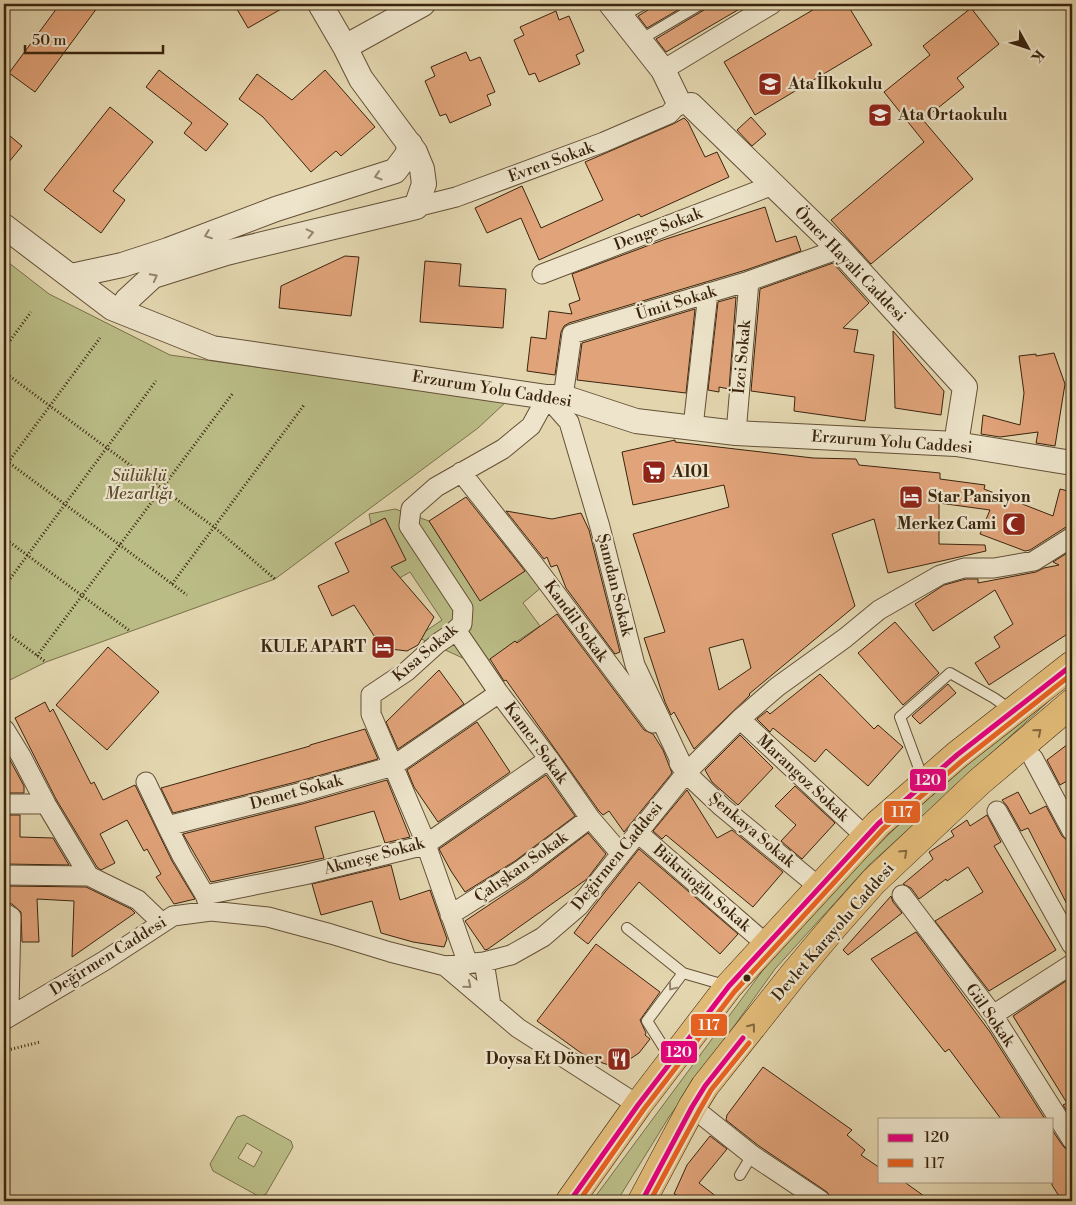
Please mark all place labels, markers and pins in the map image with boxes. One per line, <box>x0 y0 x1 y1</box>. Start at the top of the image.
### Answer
school or university icon: Ata İlkokulu <box>757 71 783 97</box>
place label: Ata İlkokulu <box>787 72 883 94</box>
school or university icon: Ata Ortaokulu <box>867 102 893 128</box>
place label: Ata Ortaokulu <box>897 105 1008 125</box>
supermarket icon: A101 <box>641 459 667 485</box>
place label: A101 <box>671 462 710 482</box>
hotel icon: Star Pansiyon <box>898 484 924 510</box>
place label: Star Pansiyon <box>928 487 1031 507</box>
mosque icon: Merkez Cami <box>1001 511 1027 537</box>
place label: Merkez Cami <box>897 514 996 534</box>
hotel icon: KULE APART <box>370 634 396 660</box>
place label: KULE APART <box>261 637 366 657</box>
unlabelled marker <box>742 973 752 983</box>
restaurant icon: Doysa Et Döner <box>606 1046 632 1072</box>
place label: Doysa Et Döner <box>486 1049 602 1069</box>

